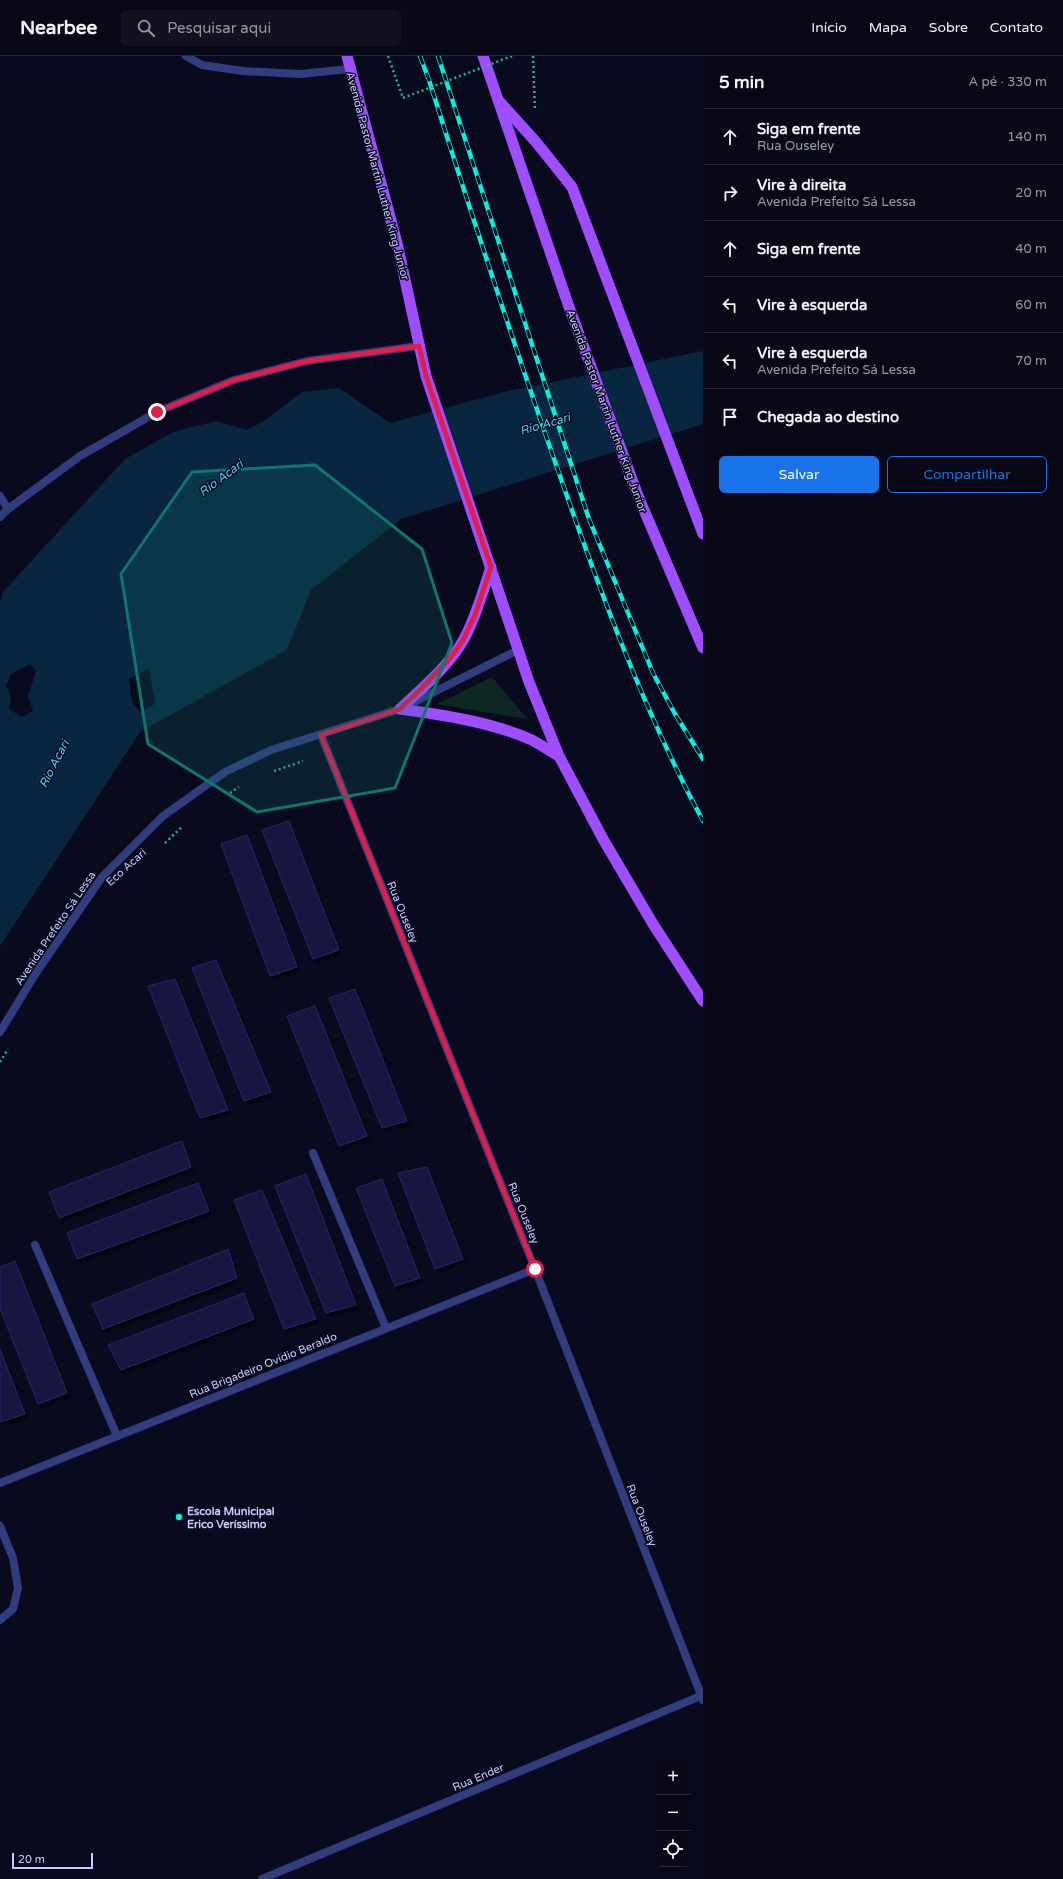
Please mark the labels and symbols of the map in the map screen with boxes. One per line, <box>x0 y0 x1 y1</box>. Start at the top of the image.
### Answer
street label: Avenida Pastor Martin Luther King Junior <box>343 71 412 282</box>
street label: Avenida Pastor Martin Luther King Junior <box>564 308 650 515</box>
route end <box>148 403 166 421</box>
water label: Rio Acari <box>518 410 574 438</box>
water label: Rio Acari <box>196 456 247 499</box>
water label: Rio Acari <box>36 736 73 790</box>
street label: Eco Acari <box>104 846 149 889</box>
street label: Avenida Prefeito Sá Lessa <box>12 869 98 988</box>
street label: Rua Ouseley <box>384 879 421 945</box>
street label: Rua Ouseley <box>505 1180 542 1246</box>
route start <box>526 1260 544 1278</box>
street label: Rua Brigadeiro Ovídio Beraldo <box>188 1330 339 1401</box>
street label: Rua Ouseley <box>624 1482 659 1548</box>
place label: Escola Municipal Erico Veríssimo <box>187 1505 275 1531</box>
marker: Escola Municipal Erico Veríssimo <box>174 1512 184 1522</box>
street label: Rua Ender <box>451 1761 507 1794</box>
scale bar <box>12 1851 93 1870</box>

